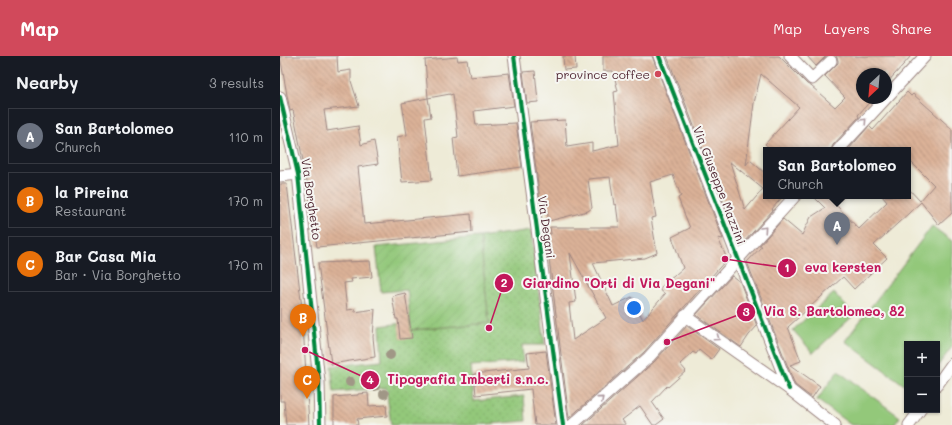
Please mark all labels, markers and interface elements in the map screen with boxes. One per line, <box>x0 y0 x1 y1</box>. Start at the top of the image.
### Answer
text: Map <box>20 16 59 41</box>
text: Map <box>773 19 802 38</box>
text: Layers <box>824 19 870 38</box>
text: Share <box>892 19 932 38</box>
place label: province coffee <box>556 66 650 82</box>
north arrow <box>856 68 892 104</box>
marker: province coffee <box>653 69 663 79</box>
text: Nearby <box>16 71 78 93</box>
text: 3 results <box>209 74 264 91</box>
text: San Bartolomeo <box>55 118 174 138</box>
one-way arrow <box>860 119 867 126</box>
street label: Via Giuseppe Mazzini <box>690 124 750 246</box>
text: A <box>25 128 35 145</box>
text: 110 m <box>229 128 263 145</box>
text: Church <box>55 138 100 155</box>
popup <box>763 147 911 199</box>
text: San Bartolomeo <box>778 155 896 175</box>
street label: Via Borghetto <box>298 157 326 241</box>
text: Church <box>778 175 823 192</box>
text: la Pireina <box>55 182 129 202</box>
text: B <box>26 192 34 209</box>
text: 170 m <box>227 192 263 209</box>
street label: Via Degani <box>535 195 559 259</box>
text: Restaurant <box>55 202 126 219</box>
pin: A <box>824 212 850 245</box>
one-way arrow <box>760 227 767 234</box>
text: Bar Casa Mia <box>55 246 156 266</box>
callout: eva kersten <box>777 255 890 280</box>
text: C <box>25 256 35 273</box>
text: 170 m <box>227 256 263 273</box>
text: eva kersten <box>805 258 881 275</box>
text: 1 <box>784 259 790 275</box>
text: Bar · Via Borghetto <box>55 266 181 283</box>
callout: Giardino "Orti di Via Degani" <box>494 271 723 296</box>
text: 2 <box>501 274 508 290</box>
text: Giardino "Orti di Via Degani" <box>522 274 716 291</box>
your location <box>624 298 644 318</box>
callout: Via S. Bartolomeo, 82 <box>736 299 913 324</box>
text: Via S. Bartolomeo, 82 <box>763 302 905 319</box>
text: 3 <box>742 303 750 319</box>
pin: B <box>290 304 316 337</box>
one-way arrow <box>713 333 720 340</box>
map controls <box>904 341 940 413</box>
button: + <box>904 341 940 377</box>
pin: C <box>294 366 320 399</box>
callout: Tipografia Imberti s.n.c. <box>360 367 557 392</box>
text: Tipografia Imberti s.n.c. <box>387 370 549 387</box>
text: 4 <box>366 371 374 387</box>
button: − <box>904 377 940 413</box>
one-way arrow <box>596 397 604 404</box>

